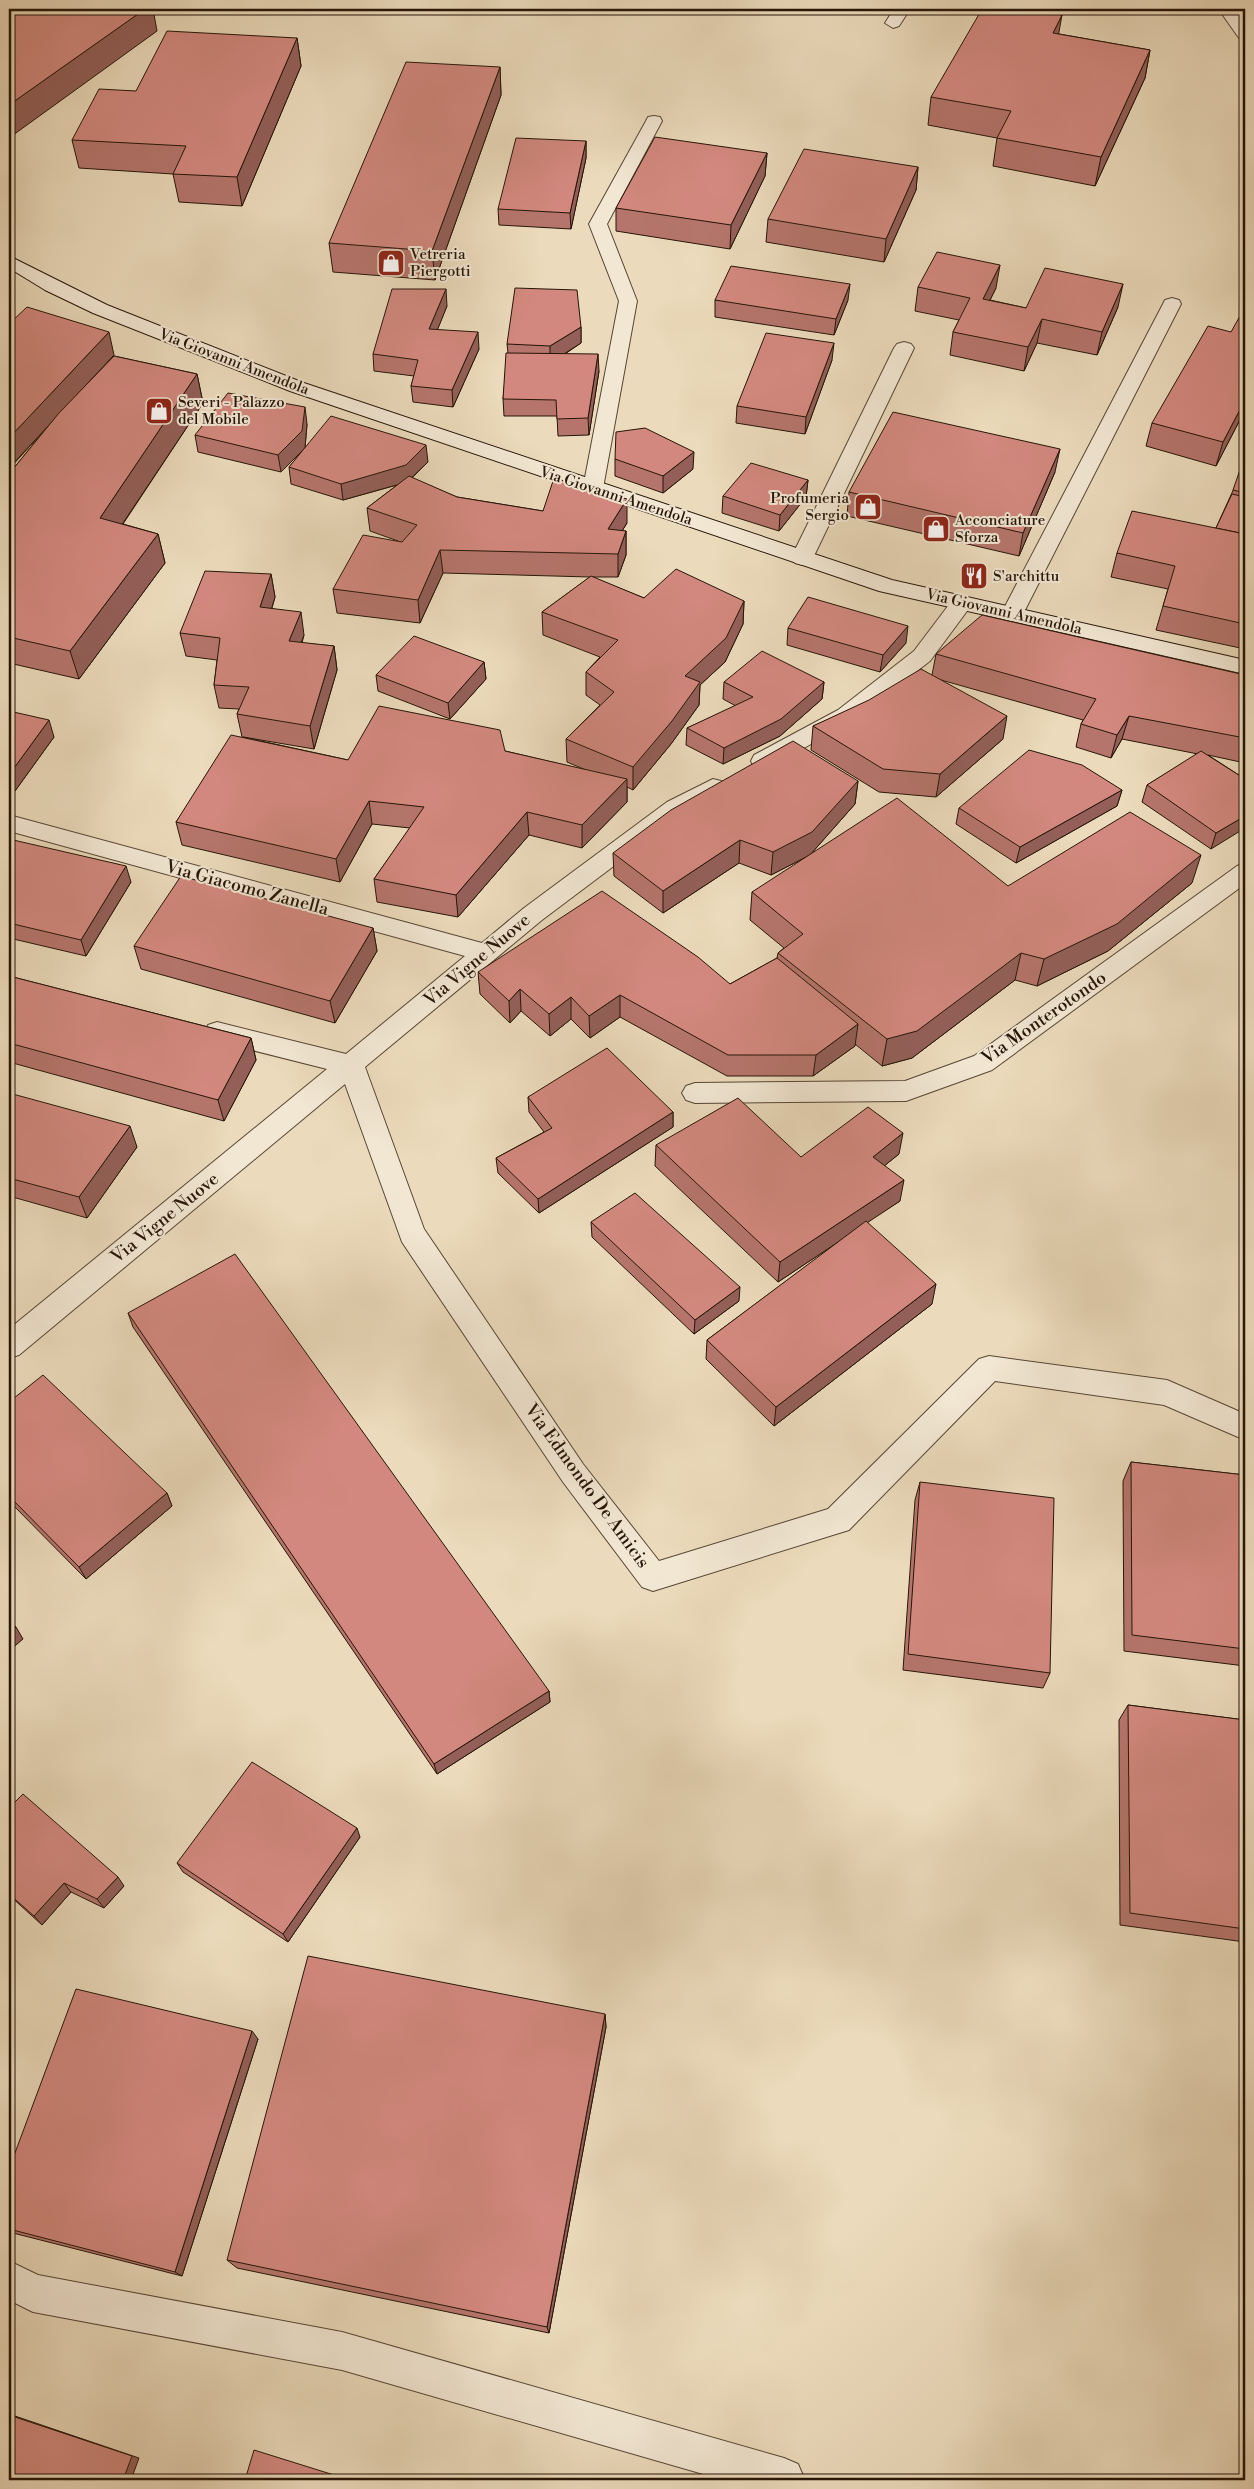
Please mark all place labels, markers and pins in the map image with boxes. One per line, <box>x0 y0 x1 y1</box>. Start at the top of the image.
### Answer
place label: Vetreria Piergotti <box>409 245 471 281</box>
shop icon: Vetreria Piergotti <box>376 248 406 278</box>
place label: Severi - Palazzo del Mobile <box>178 393 285 429</box>
shop icon: Severi - Palazzo del Mobile <box>144 396 174 426</box>
place label: Profumeria Sergio <box>770 489 849 525</box>
shop icon: Profumeria Sergio <box>853 492 883 522</box>
place label: Acconciature Sforza <box>954 511 1045 547</box>
shop icon: Acconciature Sforza <box>921 514 951 544</box>
restaurant icon: S'archittu <box>959 561 989 591</box>
place label: S'archittu <box>993 567 1060 586</box>

